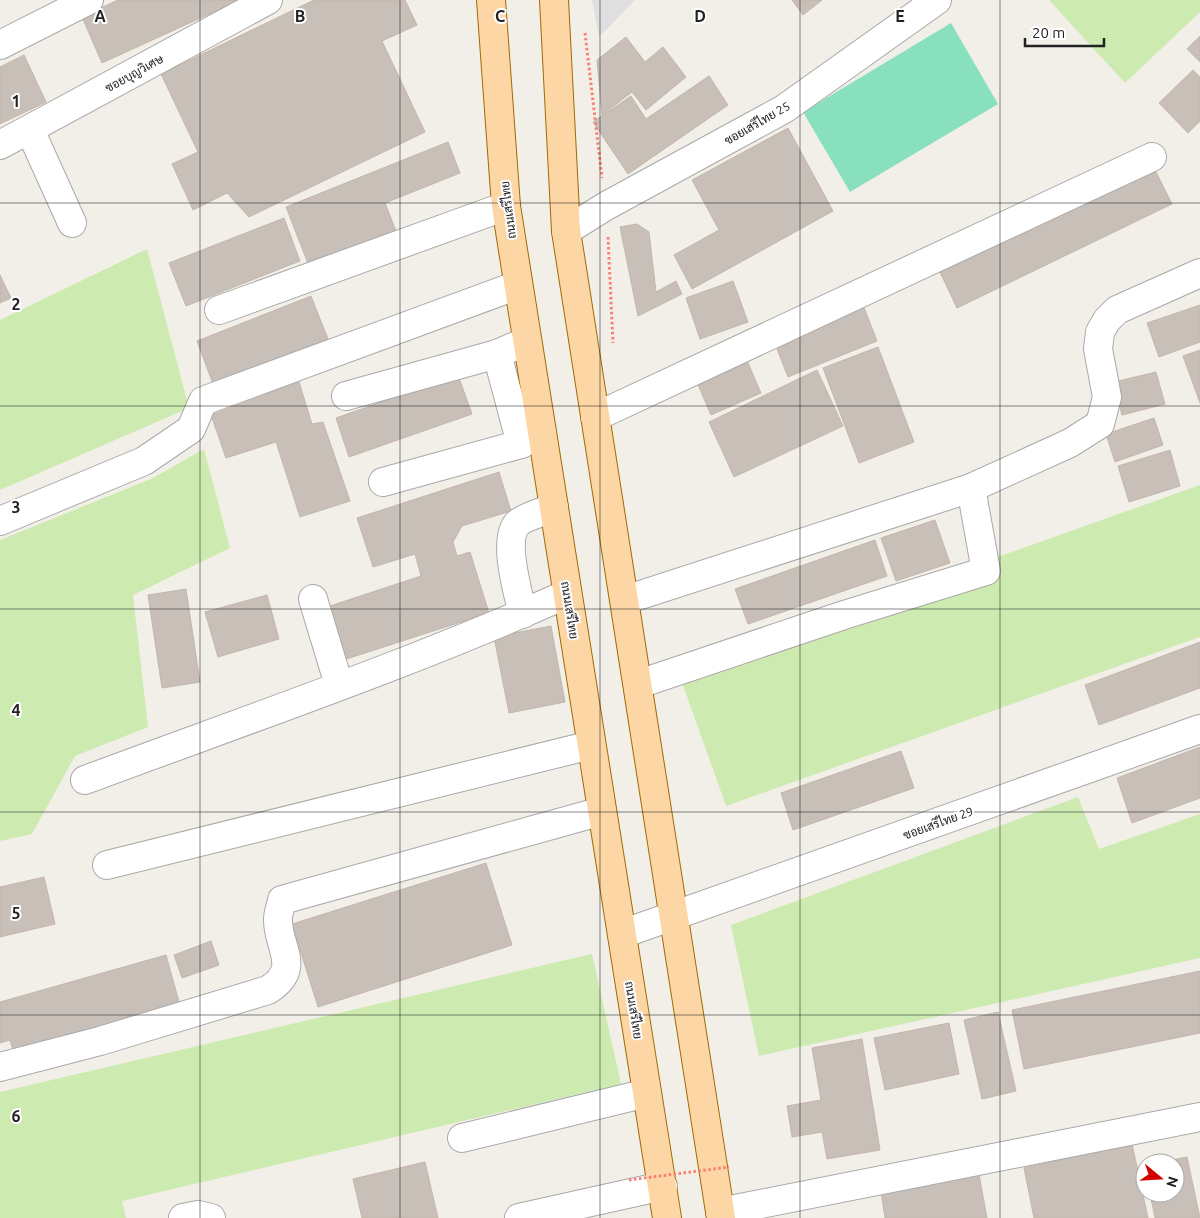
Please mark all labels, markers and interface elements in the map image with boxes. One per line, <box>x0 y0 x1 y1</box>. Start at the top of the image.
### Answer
text: A <box>94 7 106 25</box>
text: B <box>295 7 305 25</box>
text: C <box>495 7 505 25</box>
text: D <box>694 7 706 25</box>
text: E <box>895 7 905 25</box>
scale bar <box>1025 15 1104 47</box>
text: 20 m <box>1032 24 1065 41</box>
street label: ซอยบุญวิเศษ <box>103 51 167 97</box>
text: 1 <box>11 92 21 110</box>
street label: ซอยเสรีไทย 25 <box>721 98 792 147</box>
street label: ถนนเสรีไทย <box>497 180 518 240</box>
text: 2 <box>11 295 21 313</box>
text: 3 <box>11 498 21 516</box>
street label: ถนนเสรีไทย <box>559 580 582 640</box>
text: 4 <box>11 701 21 719</box>
street label: ซอยเสรีไทย 29 <box>901 803 975 842</box>
text: 5 <box>11 904 21 922</box>
street label: ถนนเสรีไทย <box>623 980 646 1040</box>
text: 6 <box>11 1107 21 1125</box>
north arrow <box>1135 1153 1185 1203</box>
text: N <box>1163 1175 1182 1189</box>

